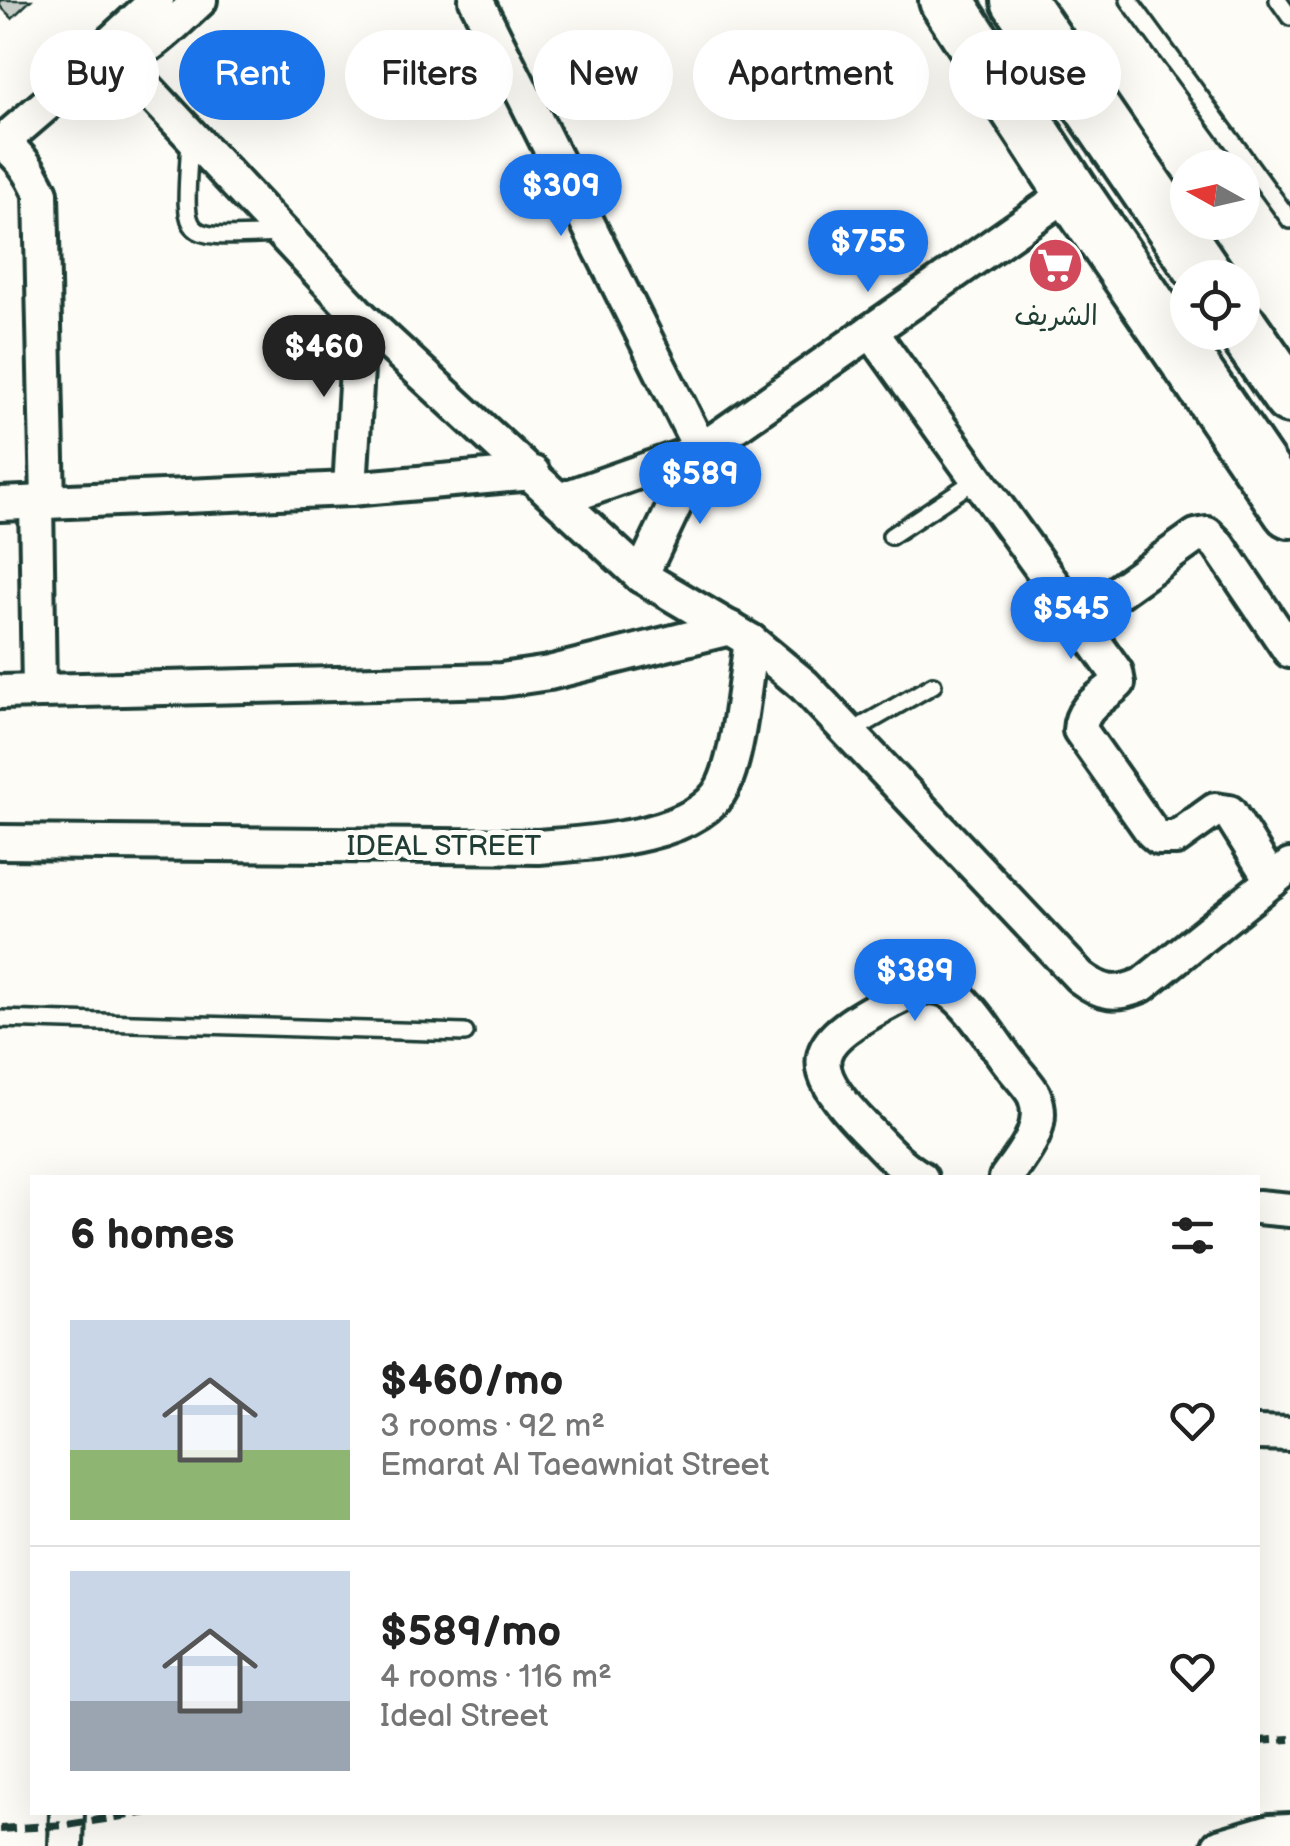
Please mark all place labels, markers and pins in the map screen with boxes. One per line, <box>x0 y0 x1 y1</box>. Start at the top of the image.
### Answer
pin: $309 <box>502 154 620 239</box>
pin: $755 <box>809 210 927 295</box>
supermarket icon: الشريف <box>1026 235 1086 295</box>
place label: الشريف <box>1014 300 1098 333</box>
pin: $460 <box>265 315 383 400</box>
pin: $589 <box>641 442 759 527</box>
pin: $545 <box>1012 577 1130 662</box>
pin: $389 <box>856 939 974 1024</box>

